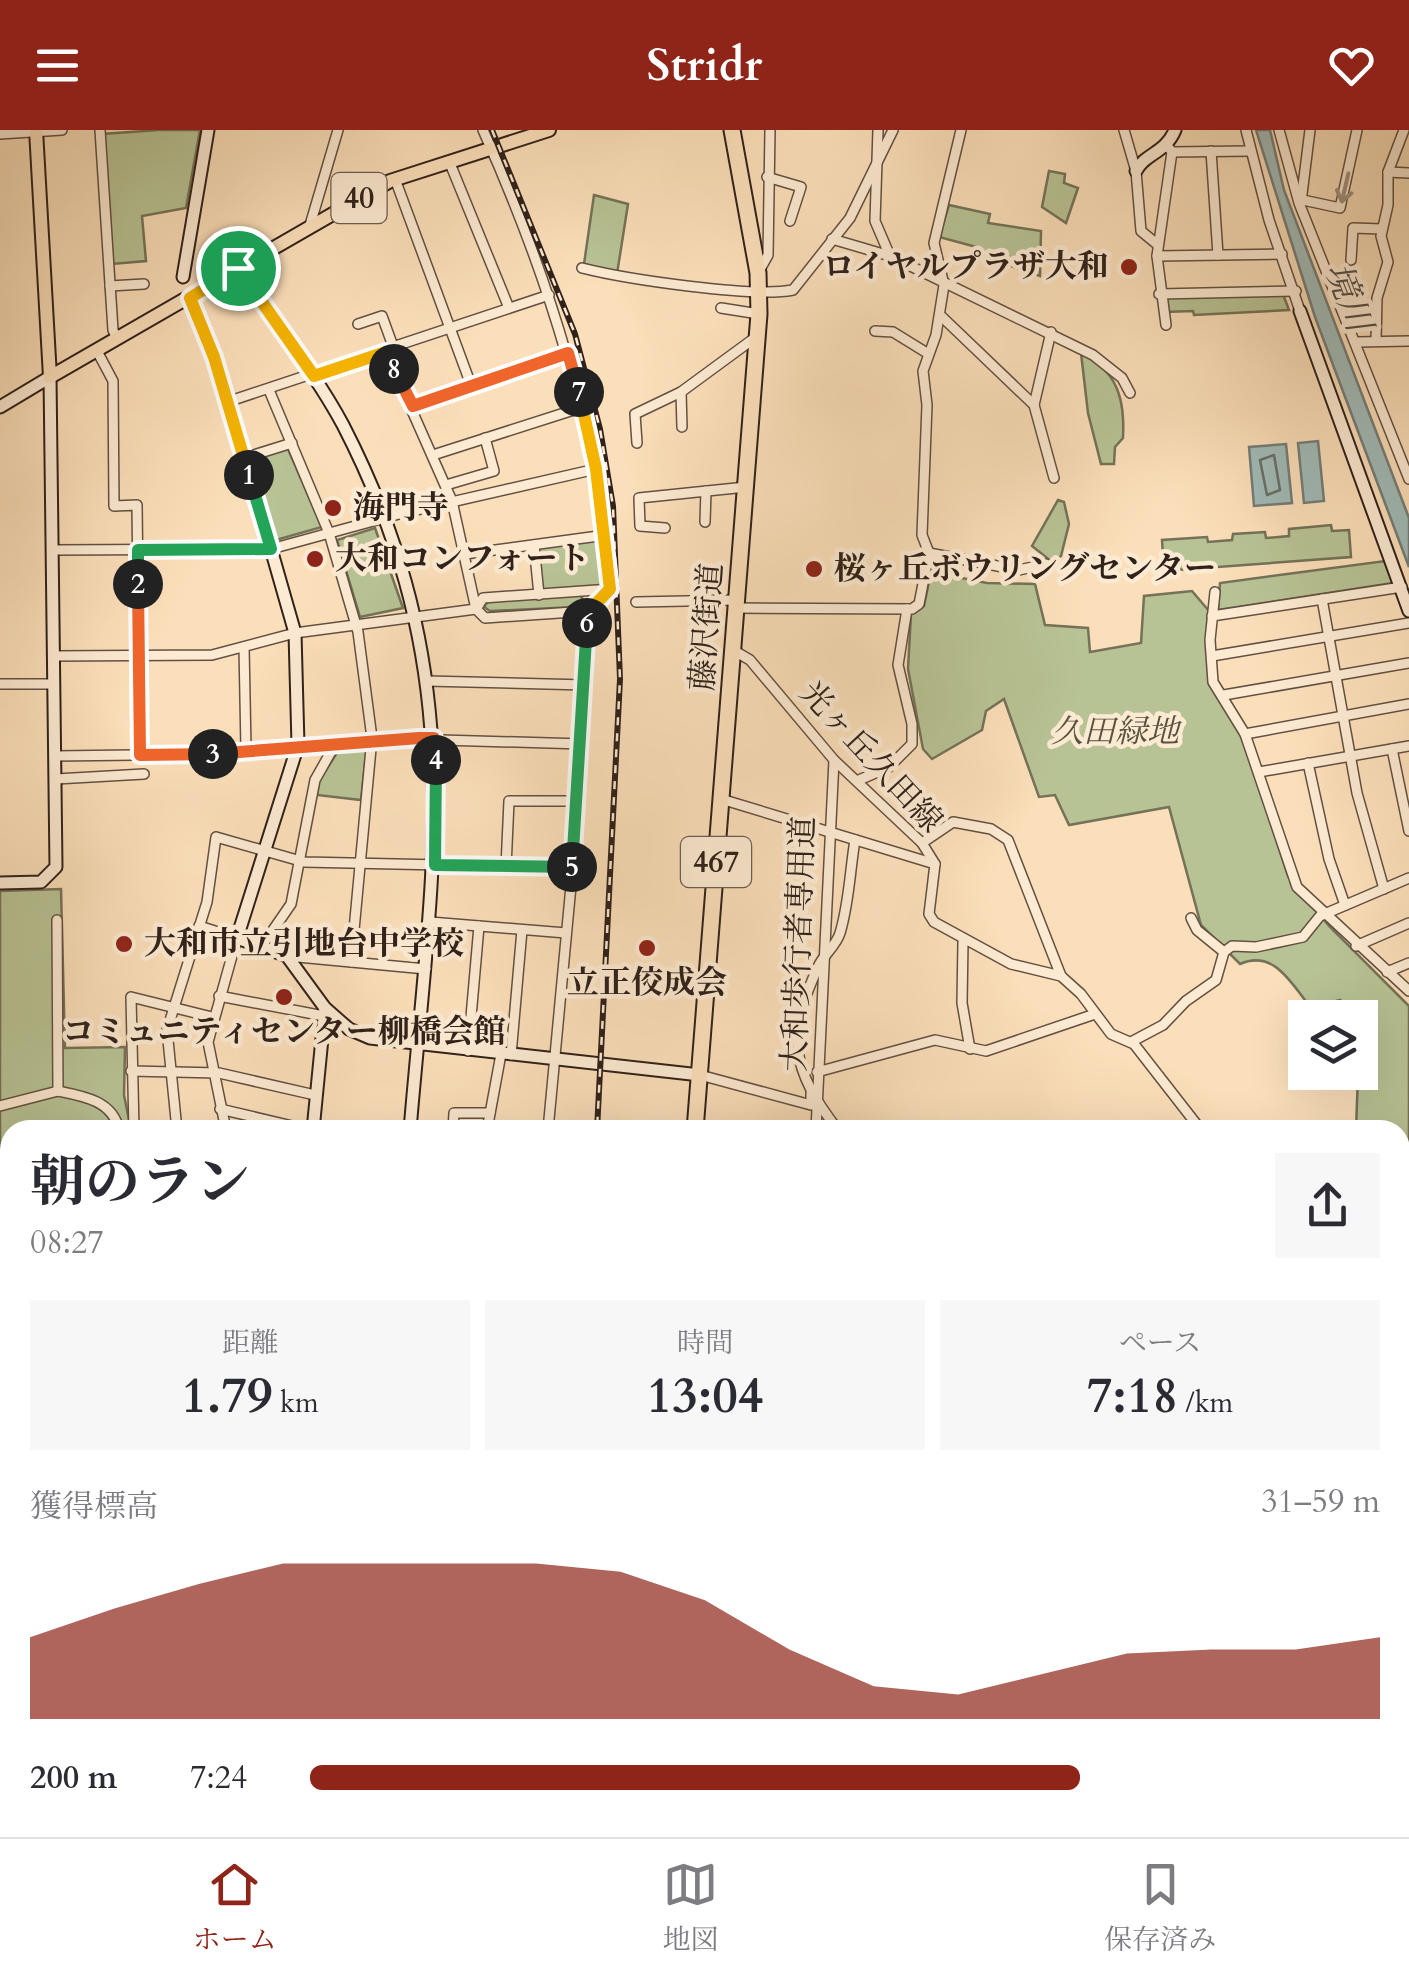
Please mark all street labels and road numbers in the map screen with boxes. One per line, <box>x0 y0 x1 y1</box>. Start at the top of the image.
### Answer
road number: 40 <box>332 173 386 223</box>
street label: 藤沢街道 <box>681 562 733 692</box>
street label: 光ヶ丘久田線 <box>789 672 953 842</box>
street label: 大和歩行者専用道 <box>773 815 825 1073</box>
road number: 467 <box>681 837 751 887</box>

